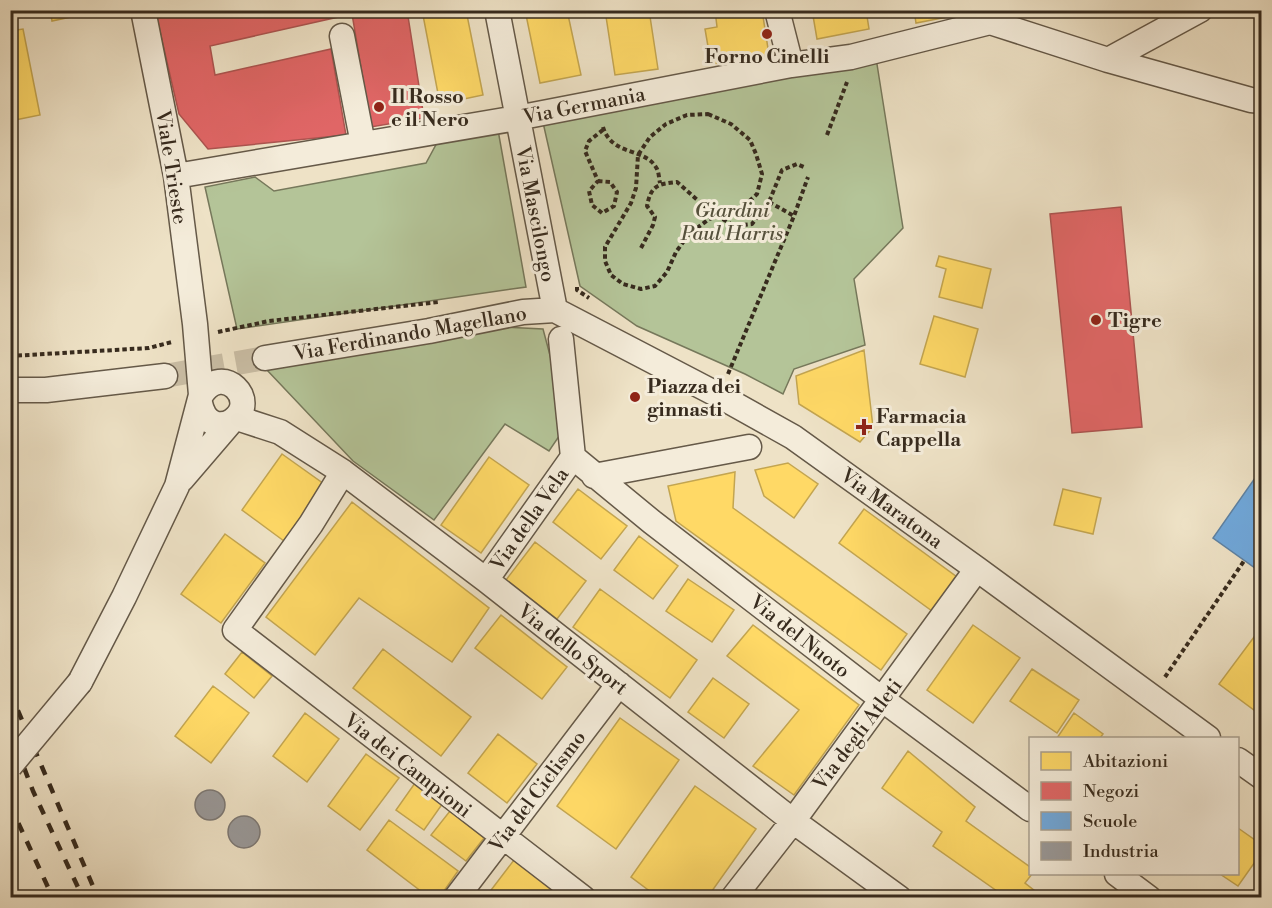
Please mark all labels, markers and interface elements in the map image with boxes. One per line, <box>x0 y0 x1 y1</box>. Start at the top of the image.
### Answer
marker: Forno Cinelli <box>760 27 774 41</box>
place label: Forno Cinelli <box>705 45 830 70</box>
street label: Via Germania <box>520 82 648 131</box>
place label: Il Rosso e il Nero <box>391 85 469 133</box>
marker: Il Rosso e il Nero <box>372 100 386 114</box>
street label: Viale Trieste <box>149 108 192 226</box>
street label: Via Mascilongo <box>509 143 560 284</box>
park label: Giardini Paul Harris <box>680 199 784 247</box>
street label: Via Ferdinando Magellano <box>291 302 529 367</box>
place label: Tigre <box>1108 309 1162 334</box>
marker: Tigre <box>1089 313 1103 327</box>
place label: Piazza dei ginnasti <box>647 375 742 423</box>
marker: Piazza dei ginnasti <box>628 390 642 404</box>
place label: Farmacia Cappella <box>876 405 966 453</box>
marker: Farmacia Cappella <box>857 420 871 434</box>
street label: Via della Vela <box>485 463 575 577</box>
street label: Via Maratona <box>834 463 948 555</box>
street label: Via del Nuoto <box>743 590 854 684</box>
street label: Via dello Sport <box>511 599 632 701</box>
street label: Via degli Atleti <box>808 674 909 796</box>
street label: Via dei Campioni <box>337 708 476 824</box>
street label: Via del Ciclismo <box>484 726 592 858</box>
legend <box>1029 737 1239 875</box>
text: Abitazioni <box>1082 750 1168 773</box>
text: Negozi <box>1083 780 1139 803</box>
text: Scuole <box>1083 810 1137 833</box>
text: Industria <box>1083 840 1160 863</box>

